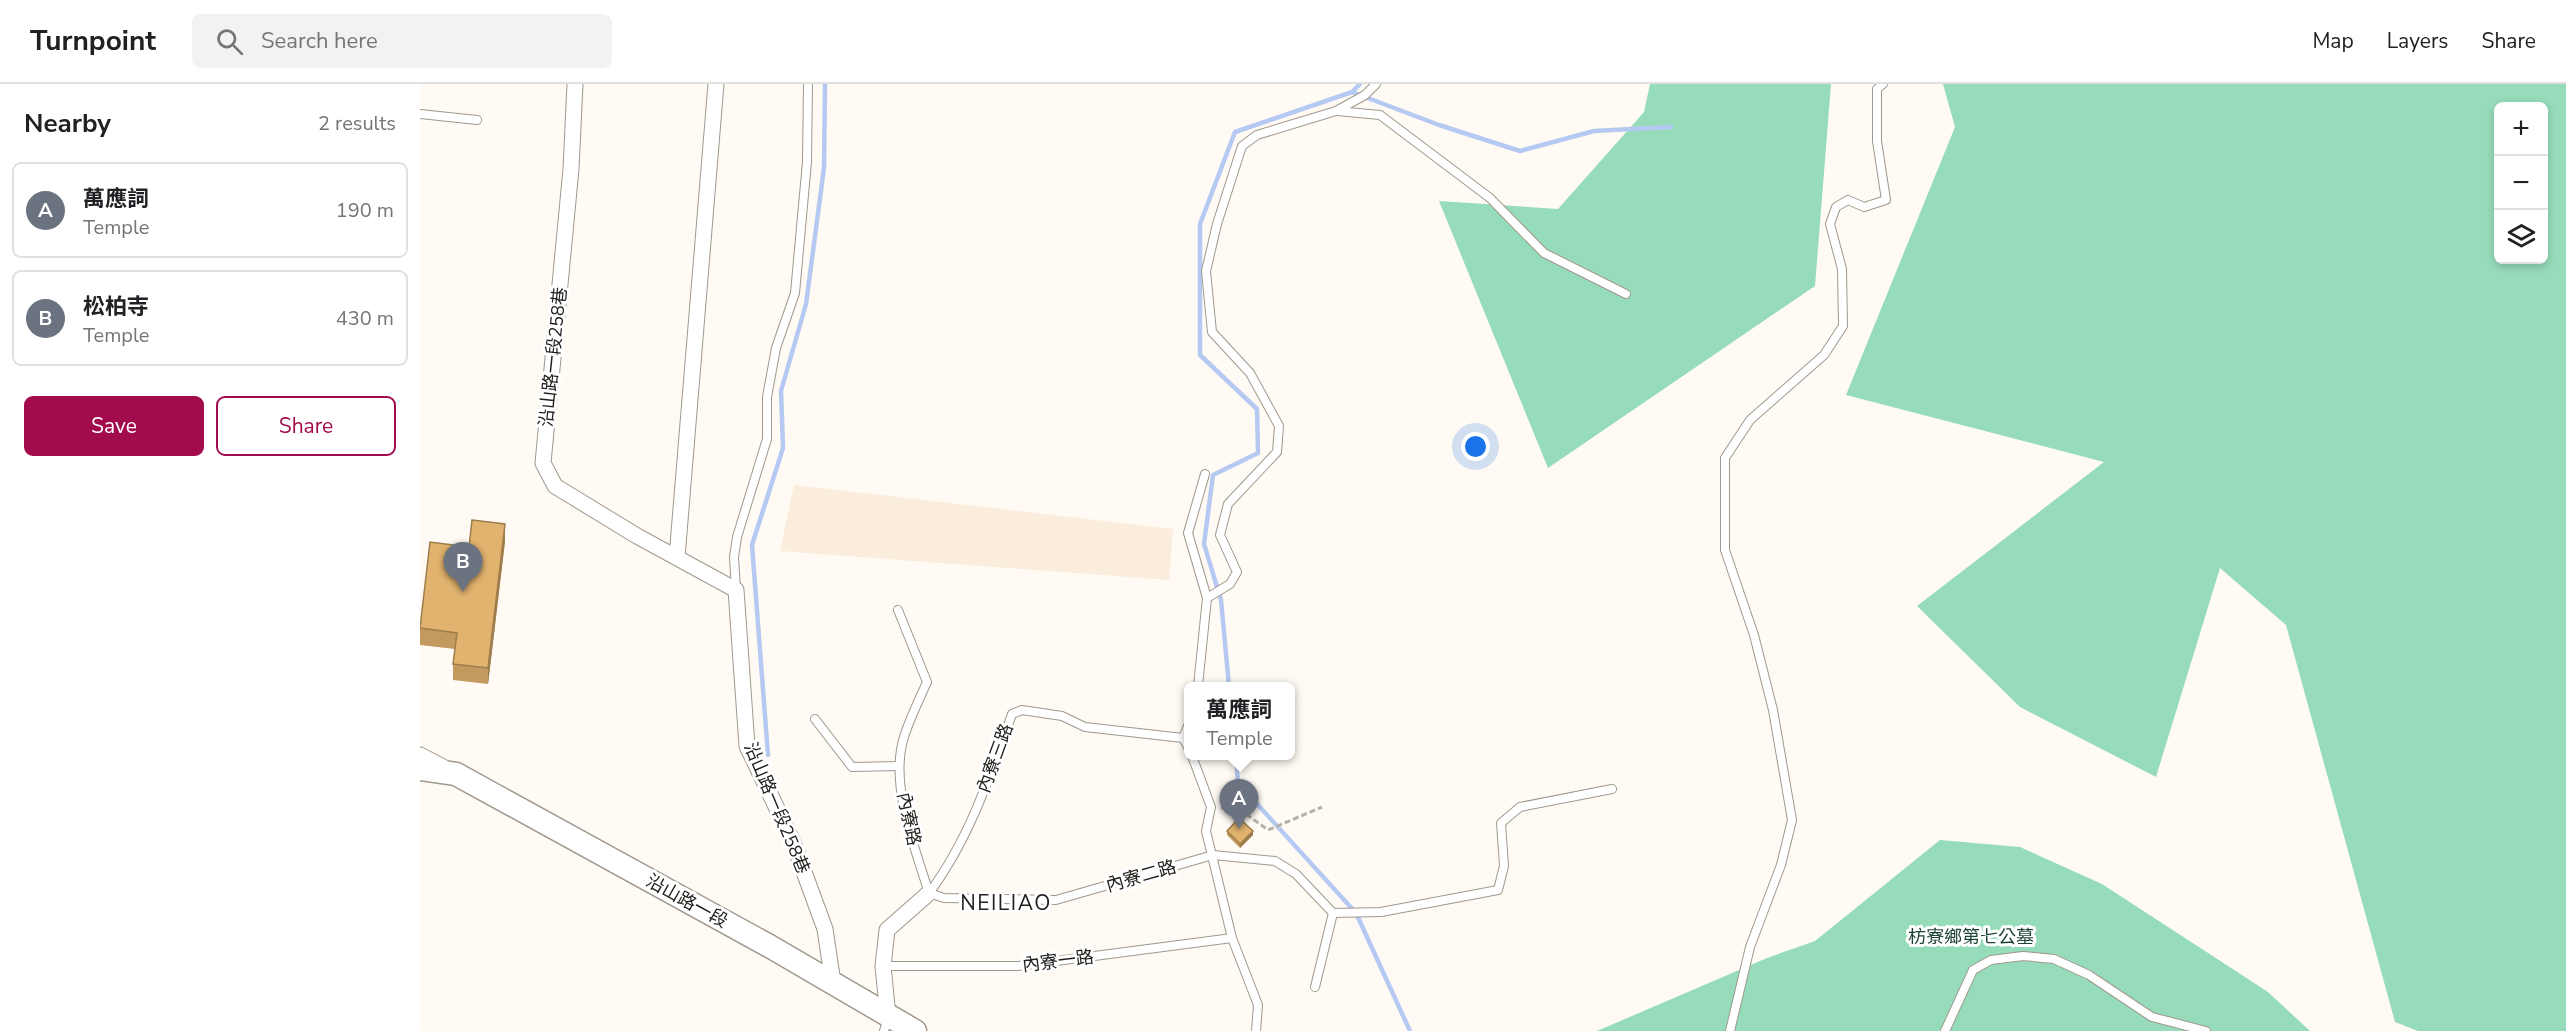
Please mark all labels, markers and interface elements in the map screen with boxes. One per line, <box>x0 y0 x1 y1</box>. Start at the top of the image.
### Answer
search box <box>192 14 612 68</box>
text: Turnpoint <box>30 22 156 60</box>
icon: search <box>213 25 246 58</box>
text: Search here <box>261 26 378 56</box>
text: Map <box>2312 27 2354 55</box>
text: Layers <box>2387 27 2448 55</box>
text: Share <box>2481 27 2536 55</box>
map controls <box>2494 102 2548 264</box>
button: + <box>2494 102 2548 156</box>
text: Nearby <box>24 106 111 141</box>
text: 2 results <box>318 110 396 137</box>
button: − <box>2494 156 2548 210</box>
text: 萬應詞 <box>83 184 149 214</box>
text: A <box>38 197 53 224</box>
text: 190 m <box>336 197 394 224</box>
button: layers <box>2494 210 2548 264</box>
text: Temple <box>83 214 149 241</box>
street label: 沿山路一段258巷 <box>534 286 572 428</box>
text: 松柏寺 <box>83 292 149 322</box>
text: B <box>39 305 52 332</box>
text: 430 m <box>336 305 394 332</box>
text: Temple <box>83 322 149 349</box>
button: Save <box>24 396 204 456</box>
button: Share <box>216 396 396 456</box>
your location <box>1461 432 1490 461</box>
pin: B <box>444 542 483 592</box>
popup <box>1184 682 1295 760</box>
text: 萬應詞 <box>1206 695 1272 725</box>
street label: 內寮三路 <box>971 720 1019 796</box>
text: Temple <box>1206 725 1273 752</box>
street label: 沿山路一段258巷 <box>739 739 815 877</box>
pin: A <box>1220 780 1258 829</box>
street label: 內寮路 <box>892 790 926 848</box>
street label: 內寮二路 <box>1103 855 1179 897</box>
street label: 沿山路一段 <box>642 869 732 933</box>
district label: NEILIAO <box>960 889 1052 917</box>
park label: 枋寮鄉第七公墓 <box>1908 925 2034 949</box>
street label: 內寮一路 <box>1021 945 1095 977</box>

